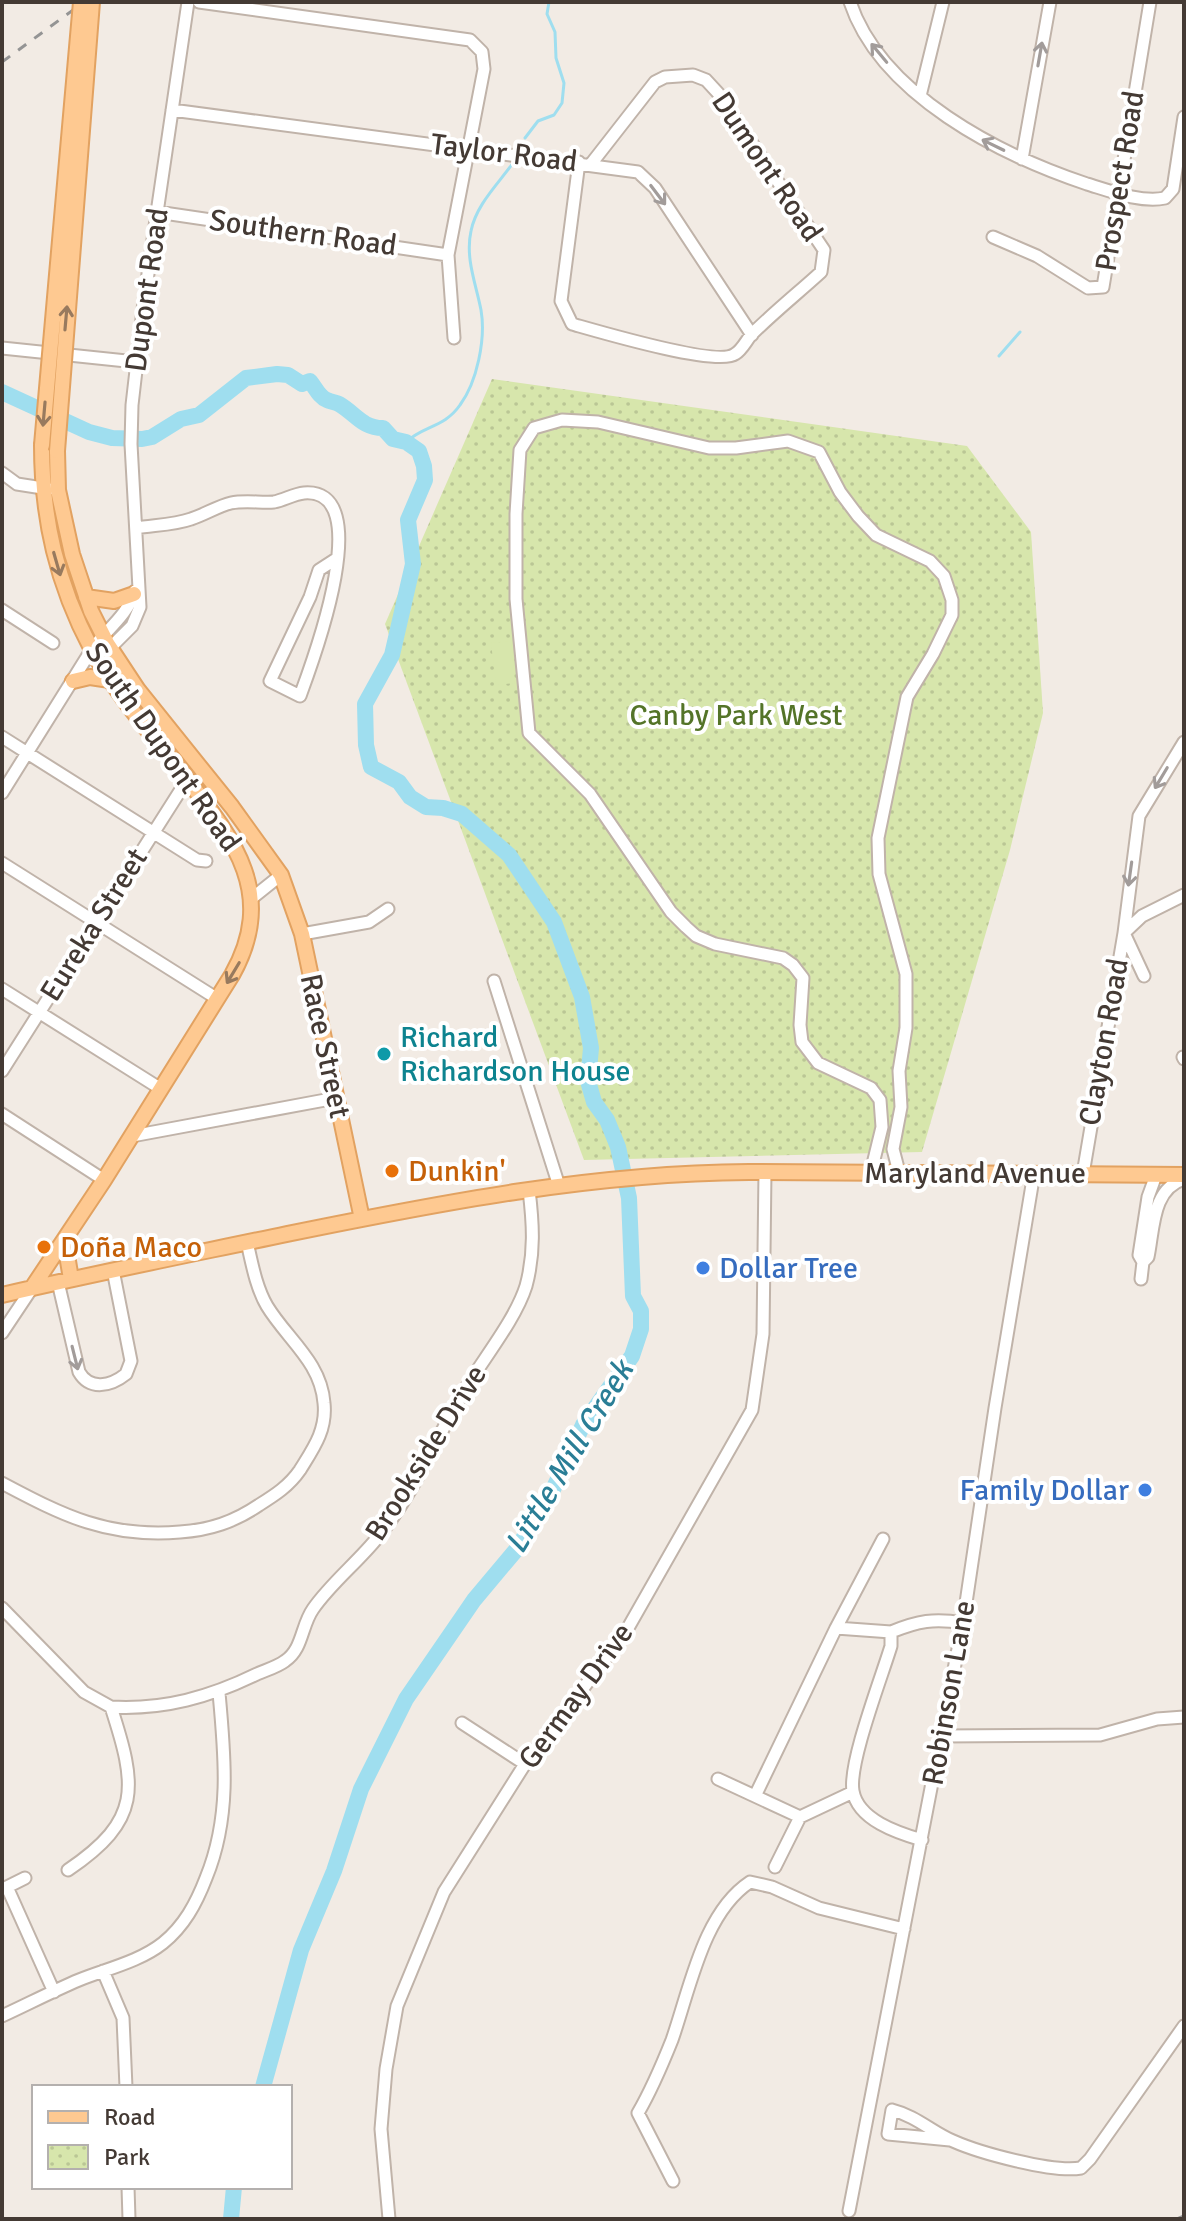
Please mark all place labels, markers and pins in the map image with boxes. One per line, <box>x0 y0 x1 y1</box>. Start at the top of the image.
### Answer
place label: Richard Richardson House <box>400 1019 631 1090</box>
marker: Richard Richardson House <box>375 1045 393 1063</box>
place label: Dunkin' <box>408 1153 506 1190</box>
marker: Dunkin' <box>383 1162 401 1180</box>
place label: Doña Maco <box>60 1229 202 1266</box>
marker: Doña Maco <box>35 1238 53 1256</box>
place label: Dollar Tree <box>719 1250 858 1287</box>
marker: Dollar Tree <box>694 1259 712 1277</box>
place label: Family Dollar <box>959 1472 1129 1509</box>
marker: Family Dollar <box>1136 1481 1154 1499</box>

